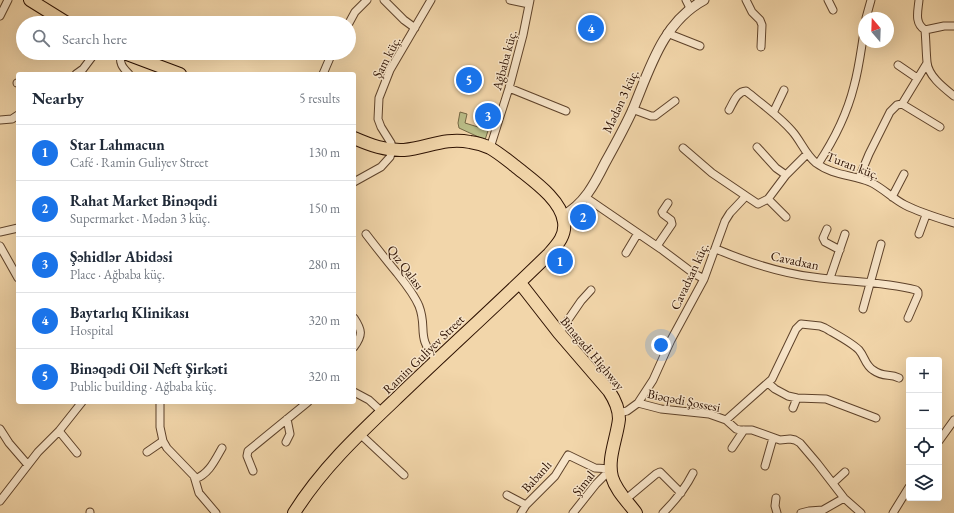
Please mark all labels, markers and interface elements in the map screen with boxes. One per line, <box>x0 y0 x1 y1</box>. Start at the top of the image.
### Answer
north arrow <box>858 12 894 48</box>
pin: 4 <box>578 13 604 43</box>
search box <box>16 16 356 60</box>
icon: search <box>30 27 52 49</box>
street label: Ağbaba küç. <box>488 28 521 93</box>
text: Search here <box>62 29 127 48</box>
street label: Şam küç. <box>368 33 405 81</box>
pin: 5 <box>456 65 482 95</box>
street label: Mədən 3 küç. <box>598 67 643 136</box>
text: Nearby <box>32 87 84 109</box>
text: 5 results <box>299 90 340 107</box>
pin: 3 <box>475 101 501 131</box>
text: Star Lahmacun <box>70 135 165 154</box>
text: 1 <box>42 144 48 161</box>
text: 130 m <box>309 144 340 161</box>
street label: Turan küç. <box>824 148 882 183</box>
text: Café · Ramin Guliyev Street <box>70 154 208 171</box>
text: Rahat Market Binəqədi <box>70 191 217 210</box>
text: 2 <box>42 200 48 217</box>
text: 150 m <box>309 200 340 217</box>
pin: 2 <box>570 202 596 232</box>
text: Supermarket · Mədən 3 küç. <box>70 210 210 227</box>
street label: Cavadxan küç. <box>666 240 713 313</box>
street label: Qız Qalası <box>383 242 428 293</box>
pin: 1 <box>547 246 573 276</box>
text: Şəhidlər Abidəsi <box>70 247 173 266</box>
street label: Cavadxan <box>769 247 821 274</box>
text: 3 <box>42 256 48 273</box>
text: 280 m <box>309 256 340 273</box>
text: Place · Ağbaba küç. <box>70 266 165 283</box>
text: Baytarlıq Klinikası <box>70 303 189 322</box>
street label: Ramin Guliyev Street <box>379 311 468 398</box>
text: 4 <box>42 312 48 329</box>
text: 320 m <box>309 312 340 329</box>
street label: Binagadi Highway <box>557 313 629 394</box>
text: Hospital <box>70 322 114 339</box>
your location <box>651 335 671 355</box>
map controls <box>906 357 942 501</box>
button: + <box>906 357 942 393</box>
text: Binəqədi Oil Neft Şirkəti <box>70 359 228 378</box>
text: 5 <box>42 368 48 385</box>
text: 320 m <box>309 368 340 385</box>
text: Public building · Ağbaba küç. <box>70 378 216 395</box>
street label: Biəqədi Şossesi <box>646 385 722 416</box>
button: − <box>906 393 942 429</box>
button: locate <box>906 429 942 465</box>
street label: Babanlı <box>517 457 555 496</box>
button: layers <box>906 465 942 501</box>
street label: Şimal <box>568 467 599 499</box>

